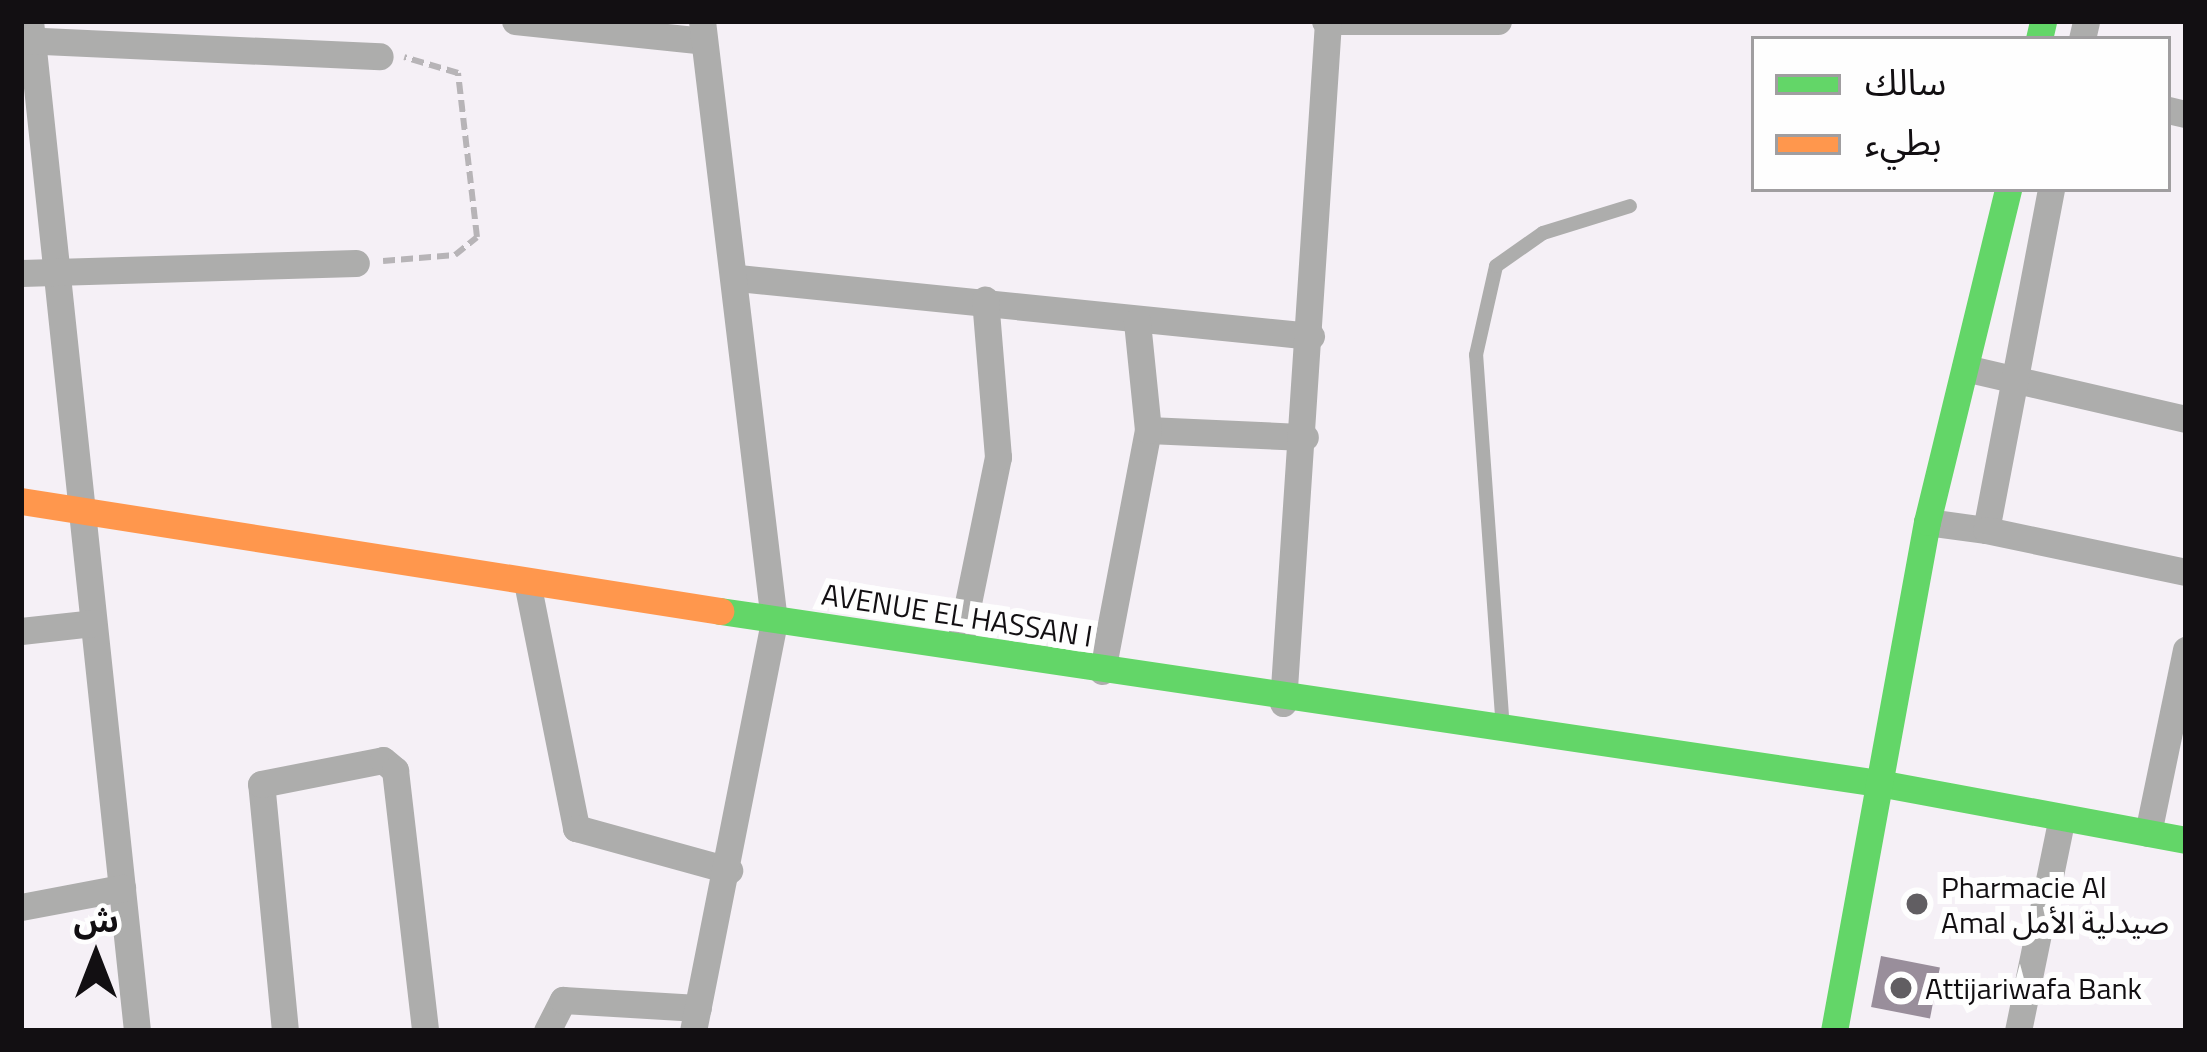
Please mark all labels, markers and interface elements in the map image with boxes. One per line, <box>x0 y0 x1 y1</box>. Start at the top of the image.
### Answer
legend <box>1751 36 2171 192</box>
text: سالك <box>1865 54 1946 109</box>
text: بطيء <box>1865 114 1942 169</box>
street label: AVENUE EL HASSAN I <box>819 576 1095 654</box>
place label: Pharmacie Al Amal صيدلية الأمل <box>1941 869 2169 940</box>
marker: Pharmacie Al Amal صيدلية الأمل <box>1904 891 1930 917</box>
text: ش <box>73 895 119 945</box>
north arrow <box>36 896 156 1016</box>
place label: Attijariwafa Bank <box>1925 970 2142 1006</box>
marker: Attijariwafa Bank <box>1888 975 1914 1001</box>

